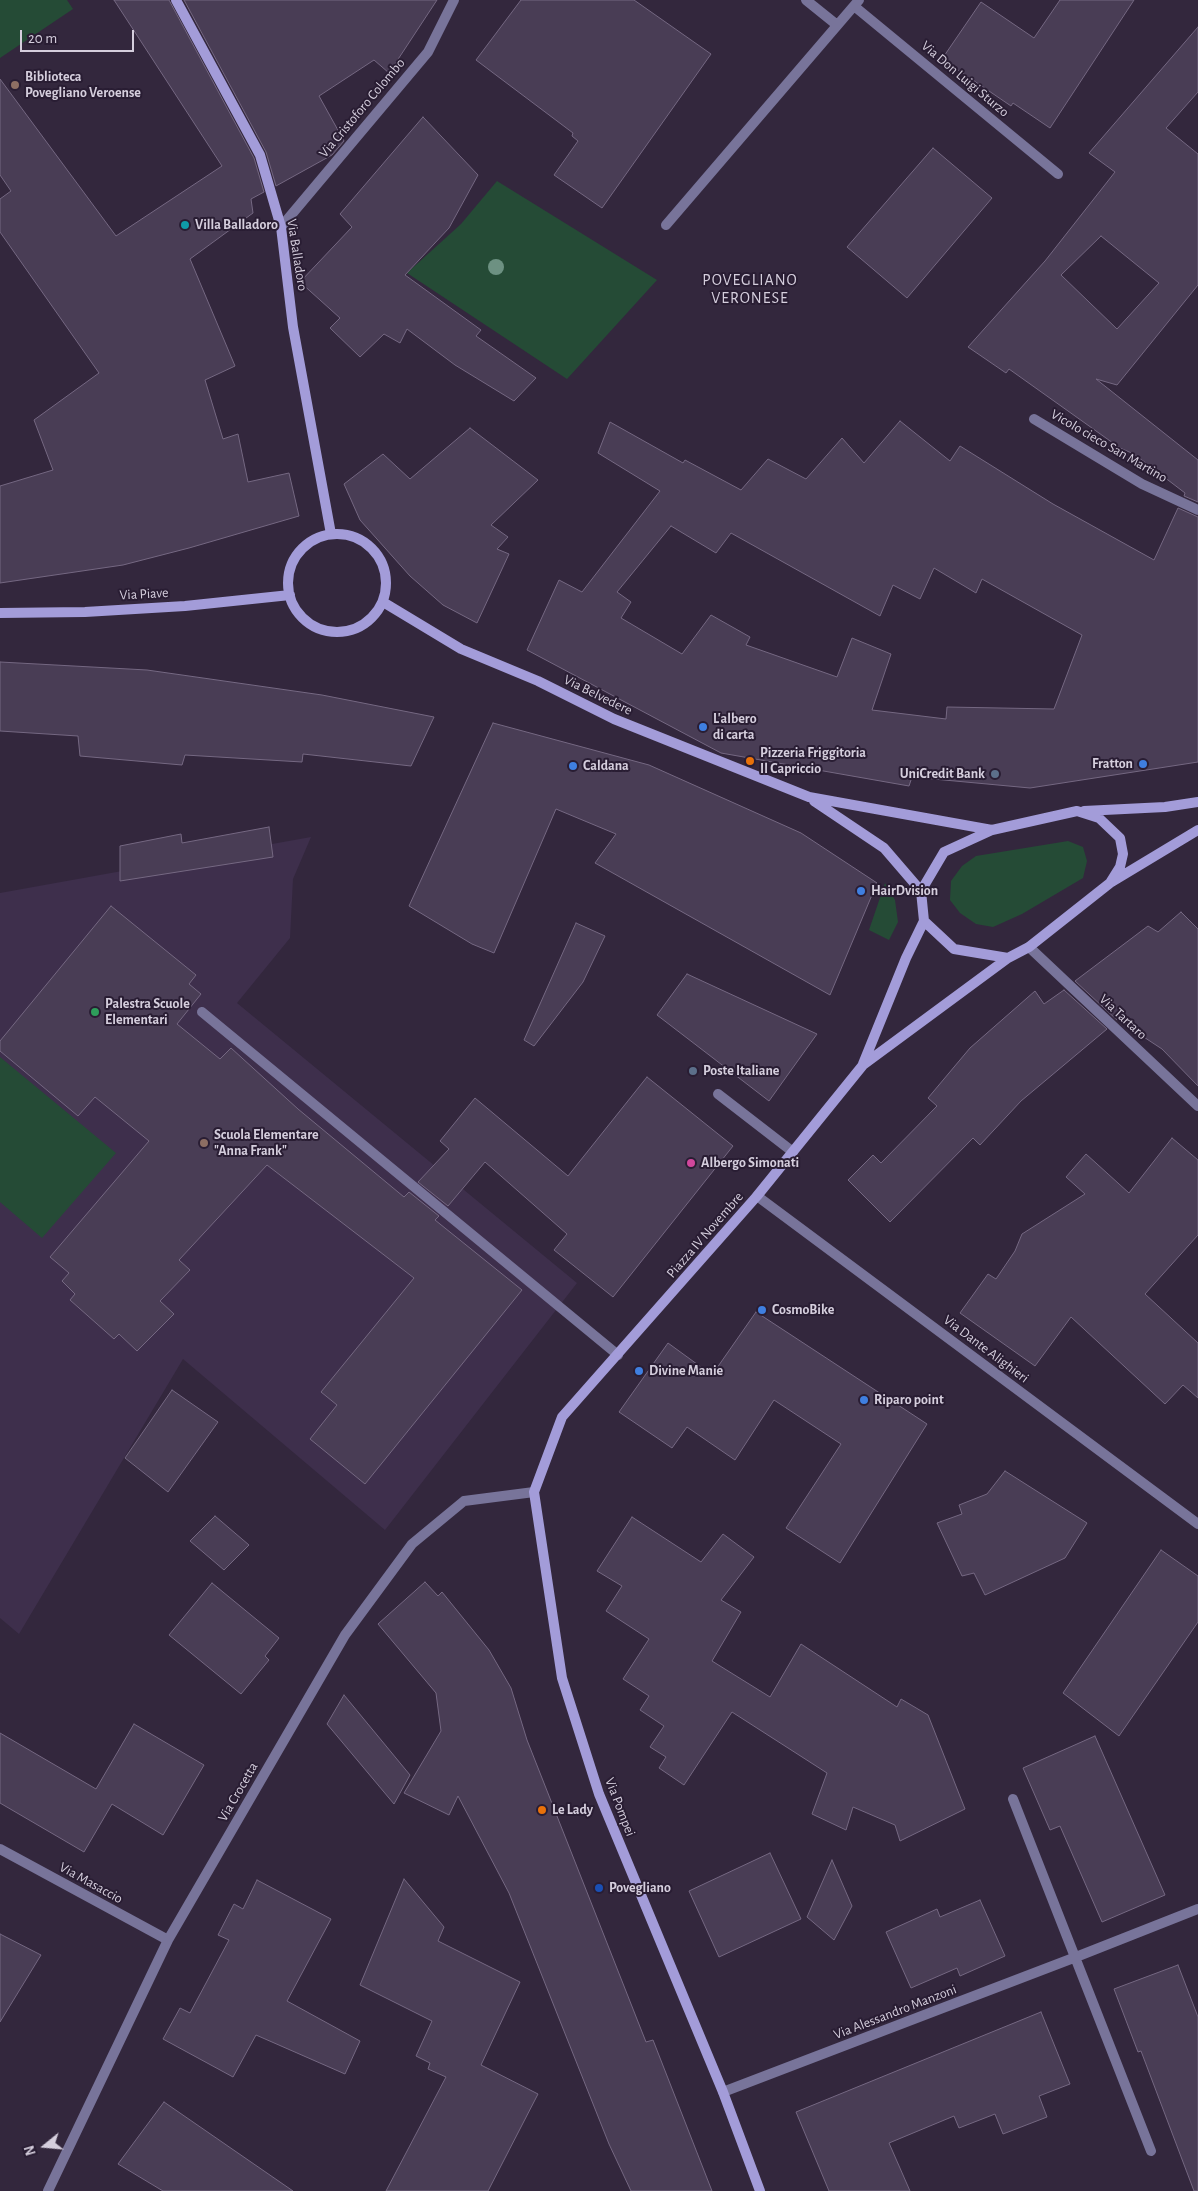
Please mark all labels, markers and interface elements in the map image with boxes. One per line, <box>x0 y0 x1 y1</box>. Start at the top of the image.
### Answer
scale bar <box>22 20 136 52</box>
text: 20 m <box>28 31 57 46</box>
street label: Via Don Luigi Sturzo <box>918 37 1012 121</box>
street label: Via Cristoforo Colombo <box>315 55 409 161</box>
place label: Biblioteca Povegliano Veroense <box>25 69 141 102</box>
marker: Biblioteca Povegliano Veroense <box>9 79 21 91</box>
place label: Villa Balladoro <box>195 217 278 233</box>
street label: Via Balladoro <box>283 218 311 292</box>
marker: Villa Balladoro <box>179 219 191 231</box>
district label: POVEGLIANO VERONESE <box>701 270 799 308</box>
street label: Vicolo cieco San Martino <box>1048 406 1170 486</box>
street label: Via Piave <box>119 584 169 604</box>
street label: Via Belvedere <box>561 671 635 719</box>
place label: L'albero di carta <box>713 711 757 744</box>
marker: L'albero di carta <box>697 721 709 733</box>
place label: Pizzeria Friggitoria Il Capriccio <box>760 745 866 778</box>
marker: Pizzeria Friggitoria Il Capriccio <box>744 755 756 767</box>
place label: Fratton <box>1092 756 1133 772</box>
place label: Caldana <box>583 758 629 774</box>
marker: Fratton <box>1137 758 1149 770</box>
marker: Caldana <box>567 760 579 772</box>
place label: UniCredit Bank <box>900 766 985 782</box>
marker: UniCredit Bank <box>989 768 1001 780</box>
place label: HairDvision <box>871 883 938 899</box>
marker: HairDvision <box>855 885 867 897</box>
street label: Via Tartaro <box>1096 991 1150 1043</box>
place label: Palestra Scuole Elementari <box>105 996 190 1028</box>
marker: Palestra Scuole Elementari <box>89 1006 101 1018</box>
place label: Poste Italiane <box>703 1063 779 1079</box>
marker: Poste Italiane <box>687 1065 699 1077</box>
place label: Scuola Elementare "Anna Frank" <box>214 1127 319 1160</box>
marker: Scuola Elementare "Anna Frank" <box>198 1137 210 1149</box>
place label: Albergo Simonati <box>701 1155 799 1171</box>
marker: Albergo Simonati <box>685 1157 697 1169</box>
street label: Piazza IV Novembre <box>663 1189 747 1281</box>
place label: CosmoBike <box>772 1302 834 1318</box>
marker: CosmoBike <box>756 1304 768 1316</box>
street label: Via Dante Alighieri <box>940 1311 1032 1387</box>
place label: Divine Manie <box>649 1363 723 1379</box>
marker: Divine Manie <box>633 1365 645 1377</box>
place label: Riparo point <box>874 1392 944 1408</box>
marker: Riparo point <box>858 1394 870 1406</box>
street label: Via Crocetta <box>214 1759 262 1825</box>
street label: Via Pompei <box>601 1775 639 1839</box>
place label: Le Lady <box>552 1802 593 1818</box>
marker: Le Lady <box>536 1804 548 1816</box>
street label: Via Masaccio <box>56 1859 126 1907</box>
place label: Povegliano <box>609 1880 671 1896</box>
marker: Povegliano <box>593 1882 605 1894</box>
street label: Via Alessandro Manzoni <box>831 1981 959 2043</box>
north arrow <box>20 2121 70 2171</box>
text: N <box>23 2144 39 2157</box>

